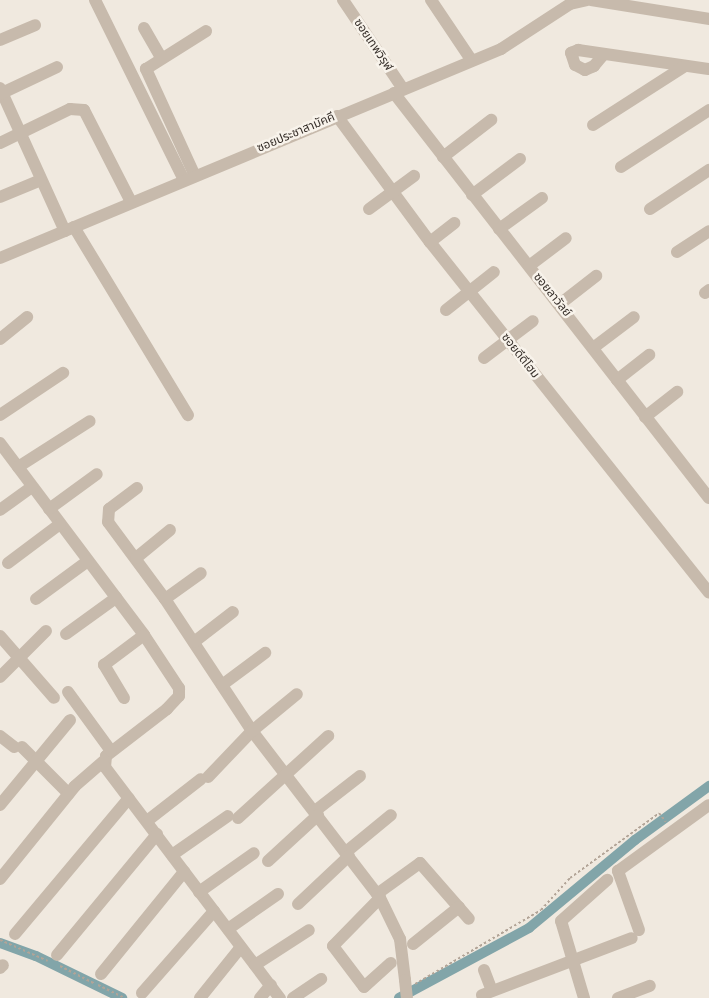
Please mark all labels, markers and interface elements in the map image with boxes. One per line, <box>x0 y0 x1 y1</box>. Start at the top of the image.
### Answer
street label: ซอยเทพวิรุฬ <box>350 16 396 74</box>
street label: ซอยประชาสามัคคี <box>255 110 337 156</box>
street label: ซอยลาวัลย์ <box>530 270 574 320</box>
street label: ซอยดีดีโฮม <box>498 331 542 381</box>

